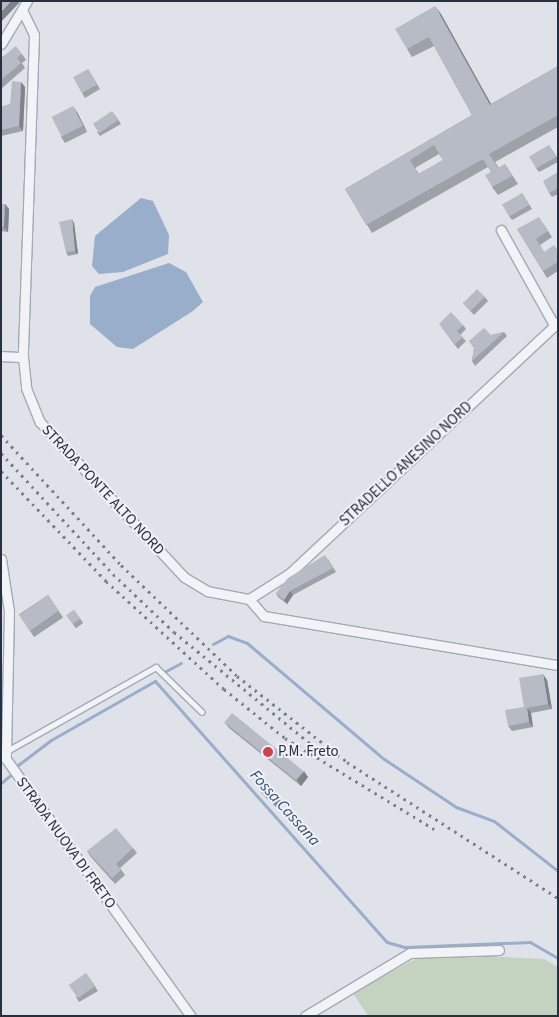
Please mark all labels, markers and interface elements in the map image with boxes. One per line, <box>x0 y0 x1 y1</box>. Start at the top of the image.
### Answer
street label: STRADELLO ANESINO NORD <box>336 398 476 530</box>
street label: STRADA PONTE ALTO NORD <box>38 421 168 559</box>
place label: P.M. Freto <box>278 743 339 761</box>
marker: P.M. Freto <box>262 746 274 758</box>
water label: Fossa Cassana <box>246 766 324 850</box>
street label: STRADA NUOVA DI FRETO <box>12 774 120 912</box>

